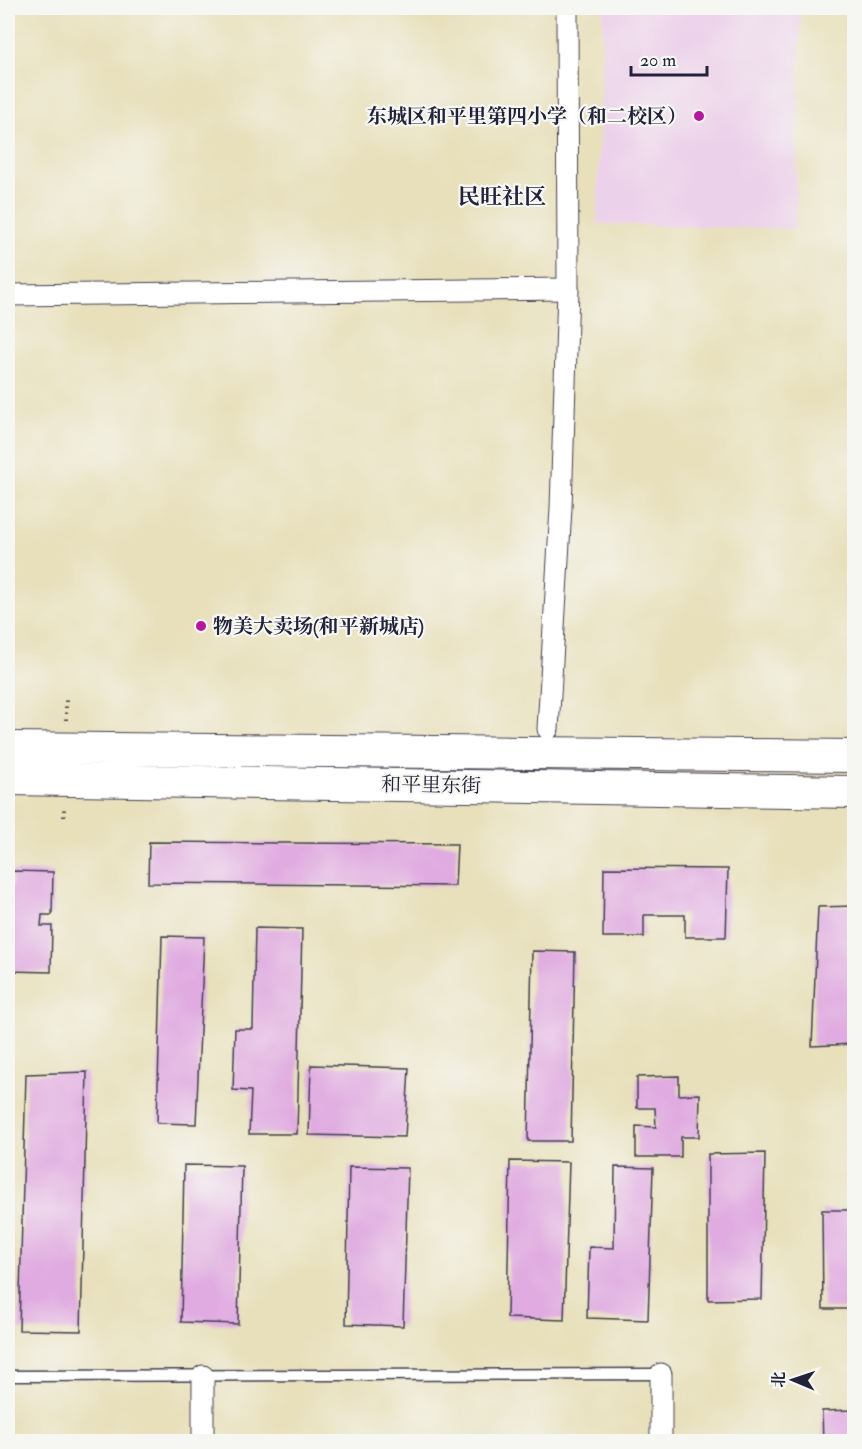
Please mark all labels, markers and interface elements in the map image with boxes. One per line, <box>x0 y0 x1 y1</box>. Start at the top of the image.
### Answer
scale bar <box>631 39 708 77</box>
text: 20 m <box>640 49 676 72</box>
place label: 东城区和平里第四小学（和二校区） <box>367 104 687 129</box>
marker: 东城区和平里第四小学（和二校区） <box>692 109 706 123</box>
district label: 民旺社区 <box>458 183 546 211</box>
place label: 物美大卖场(和平新城店) <box>213 614 424 639</box>
marker: 物美大卖场(和平新城店) <box>194 619 208 633</box>
street label: 和平里东街 <box>381 772 481 798</box>
north arrow <box>763 1350 823 1410</box>
text: 北 <box>769 1371 789 1388</box>

